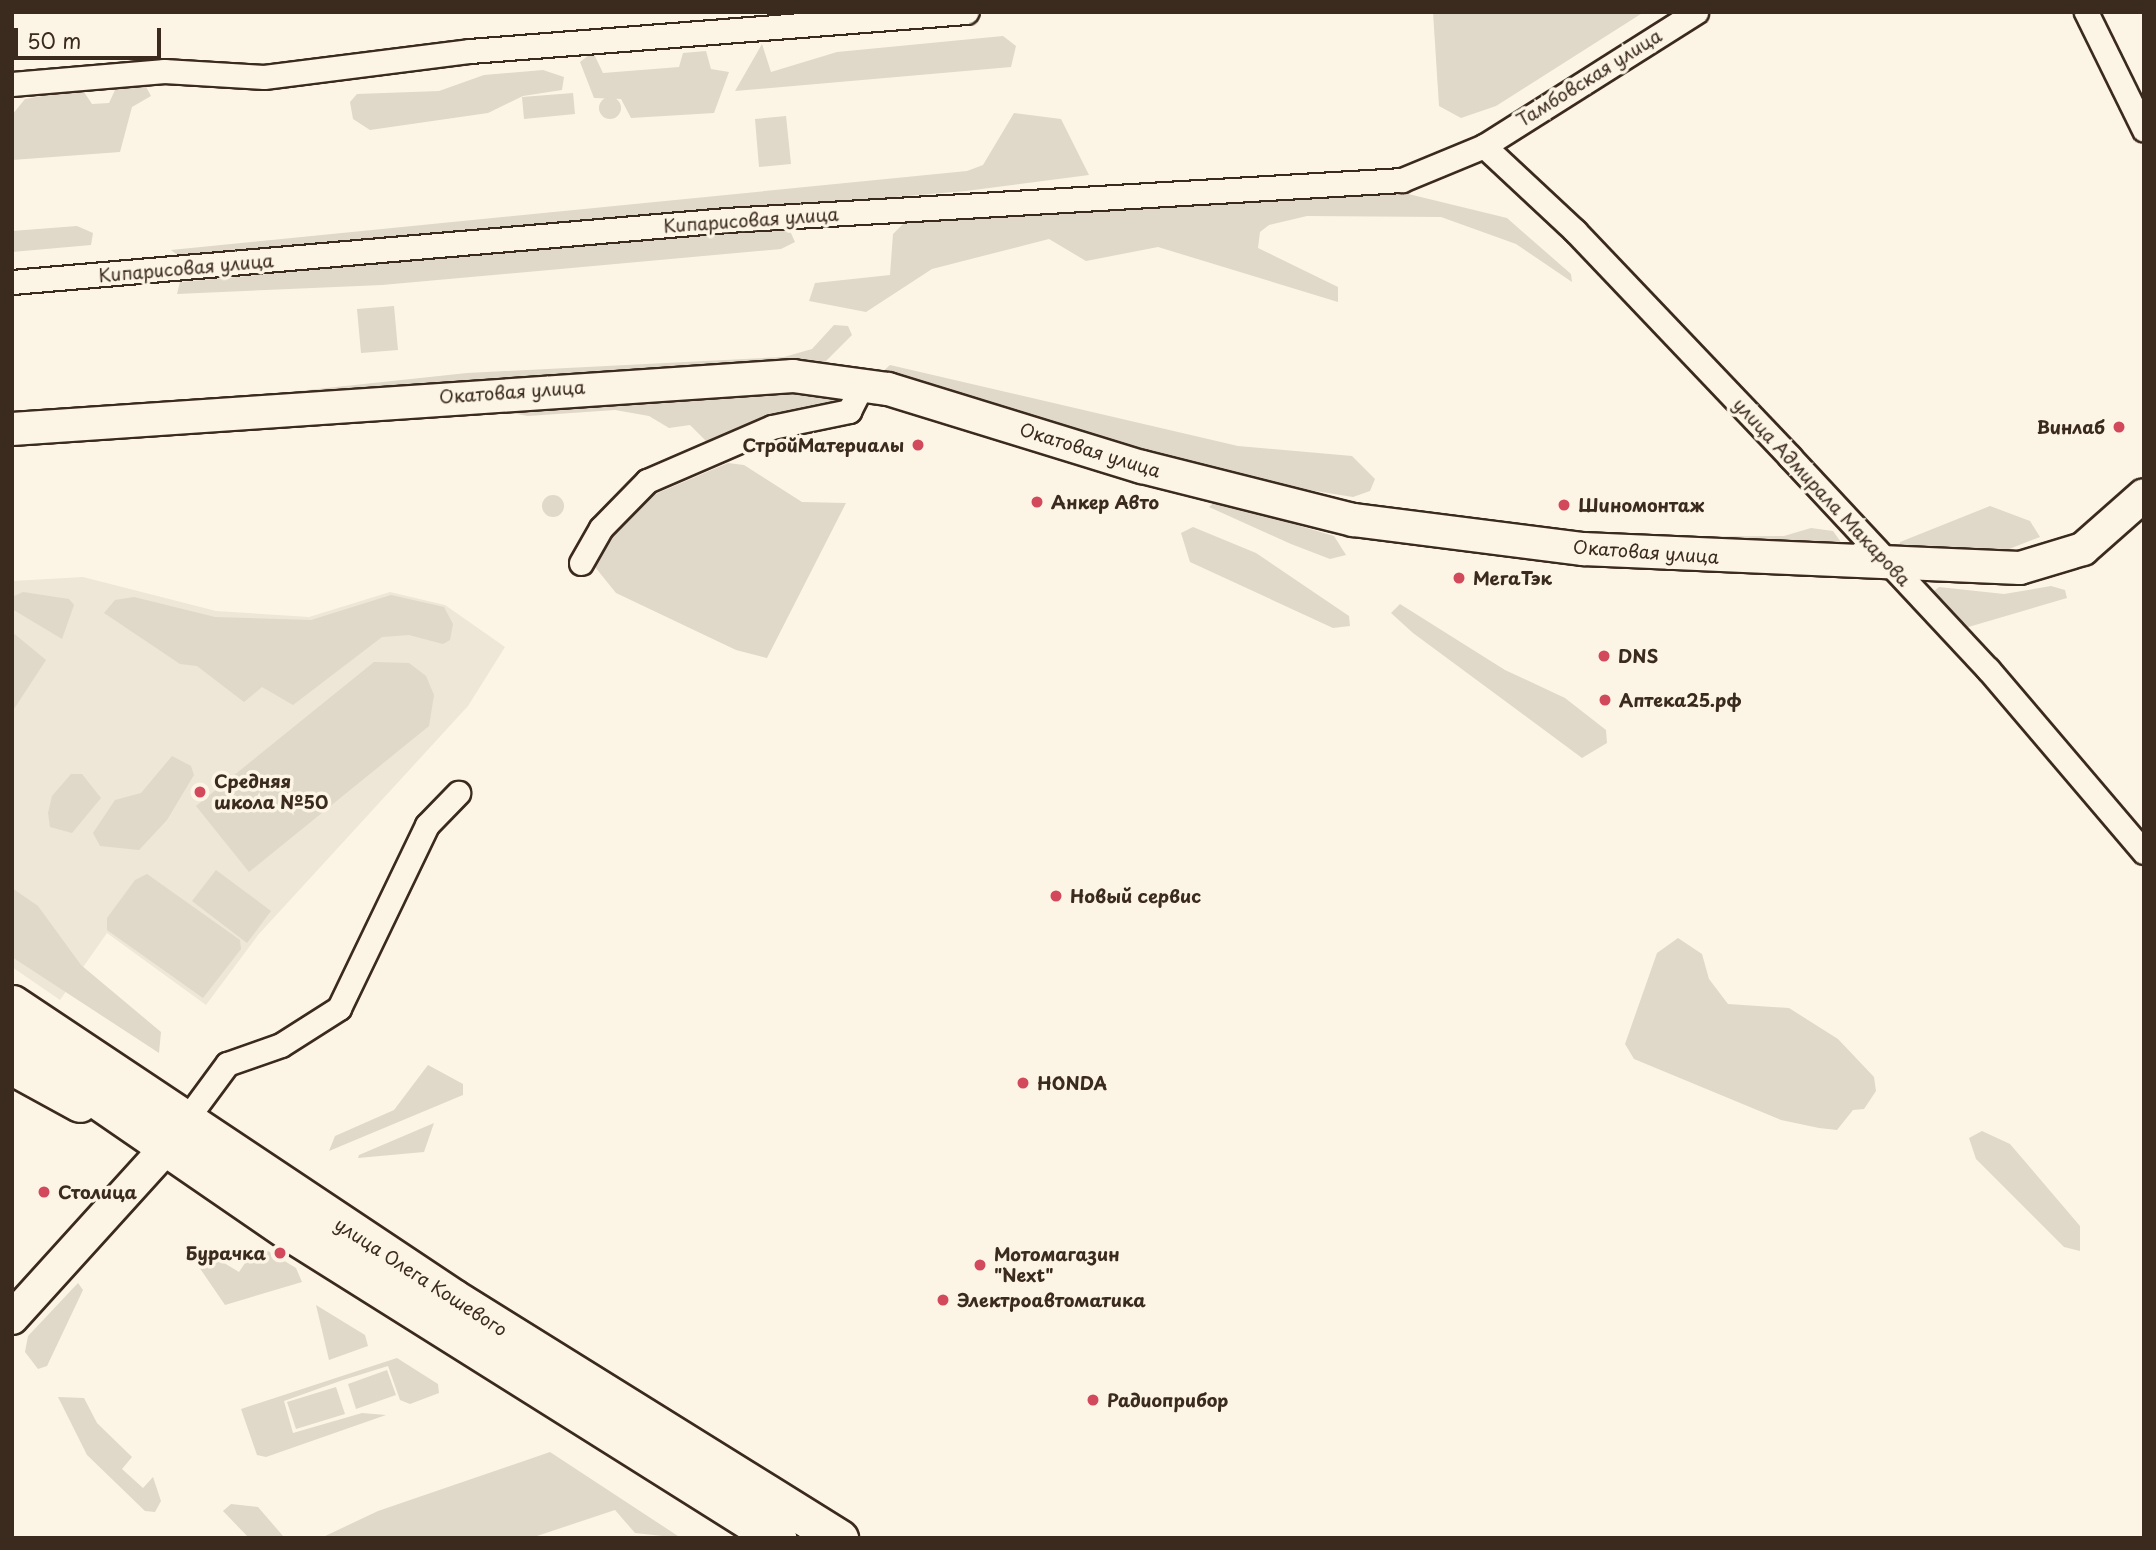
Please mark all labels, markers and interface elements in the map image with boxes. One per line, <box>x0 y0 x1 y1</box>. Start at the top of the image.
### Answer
scale bar <box>18 14 164 58</box>
text: 50 m <box>27 24 81 56</box>
street label: Тамбовская улица <box>1512 24 1666 132</box>
street label: Кипарисовая улица <box>662 203 840 237</box>
street label: Кипарисовая улица <box>97 250 275 286</box>
street label: Окатовая улица <box>438 376 586 408</box>
street label: улица Адмирала Макарова <box>1729 393 1915 591</box>
place label: Винлаб <box>2037 416 2105 438</box>
street label: Окатовая улица <box>1017 418 1163 482</box>
marker: Винлаб <box>2111 419 2127 435</box>
place label: СтройМатериалы <box>742 434 904 456</box>
marker: СтройМатериалы <box>910 437 926 453</box>
place label: Анкер Авто <box>1051 491 1160 513</box>
marker: Анкер Авто <box>1029 494 1045 510</box>
place label: Шиномонтаж <box>1578 494 1704 516</box>
marker: Шиномонтаж <box>1556 497 1572 513</box>
street label: Окатовая улица <box>1572 536 1720 568</box>
place label: МегаТэк <box>1473 567 1552 589</box>
marker: МегаТэк <box>1451 570 1467 586</box>
place label: DNS <box>1618 645 1658 667</box>
marker: DNS <box>1596 648 1612 664</box>
place label: Аптека25.рф <box>1619 689 1742 711</box>
marker: Аптека25.рф <box>1597 692 1613 708</box>
place label: Средняя школа №50 <box>214 771 329 814</box>
marker: Средняя школа №50 <box>192 784 208 800</box>
place label: Новый сервис <box>1070 885 1200 907</box>
marker: Новый сервис <box>1048 888 1064 904</box>
place label: HONDA <box>1037 1072 1107 1094</box>
marker: HONDA <box>1015 1075 1031 1091</box>
place label: Столица <box>58 1181 137 1203</box>
marker: Столица <box>36 1184 52 1200</box>
street label: улица Олега Кошевого <box>330 1213 512 1341</box>
place label: Бурачка <box>185 1242 266 1264</box>
place label: Мотомагазин "Next" <box>994 1244 1119 1286</box>
marker: Бурачка <box>272 1245 288 1261</box>
marker: Мотомагазин "Next" <box>972 1257 988 1273</box>
place label: Электроавтоматика <box>957 1289 1146 1311</box>
marker: Электроавтоматика <box>935 1292 951 1308</box>
place label: Радиоприбор <box>1107 1389 1228 1411</box>
marker: Радиоприбор <box>1085 1392 1101 1408</box>

